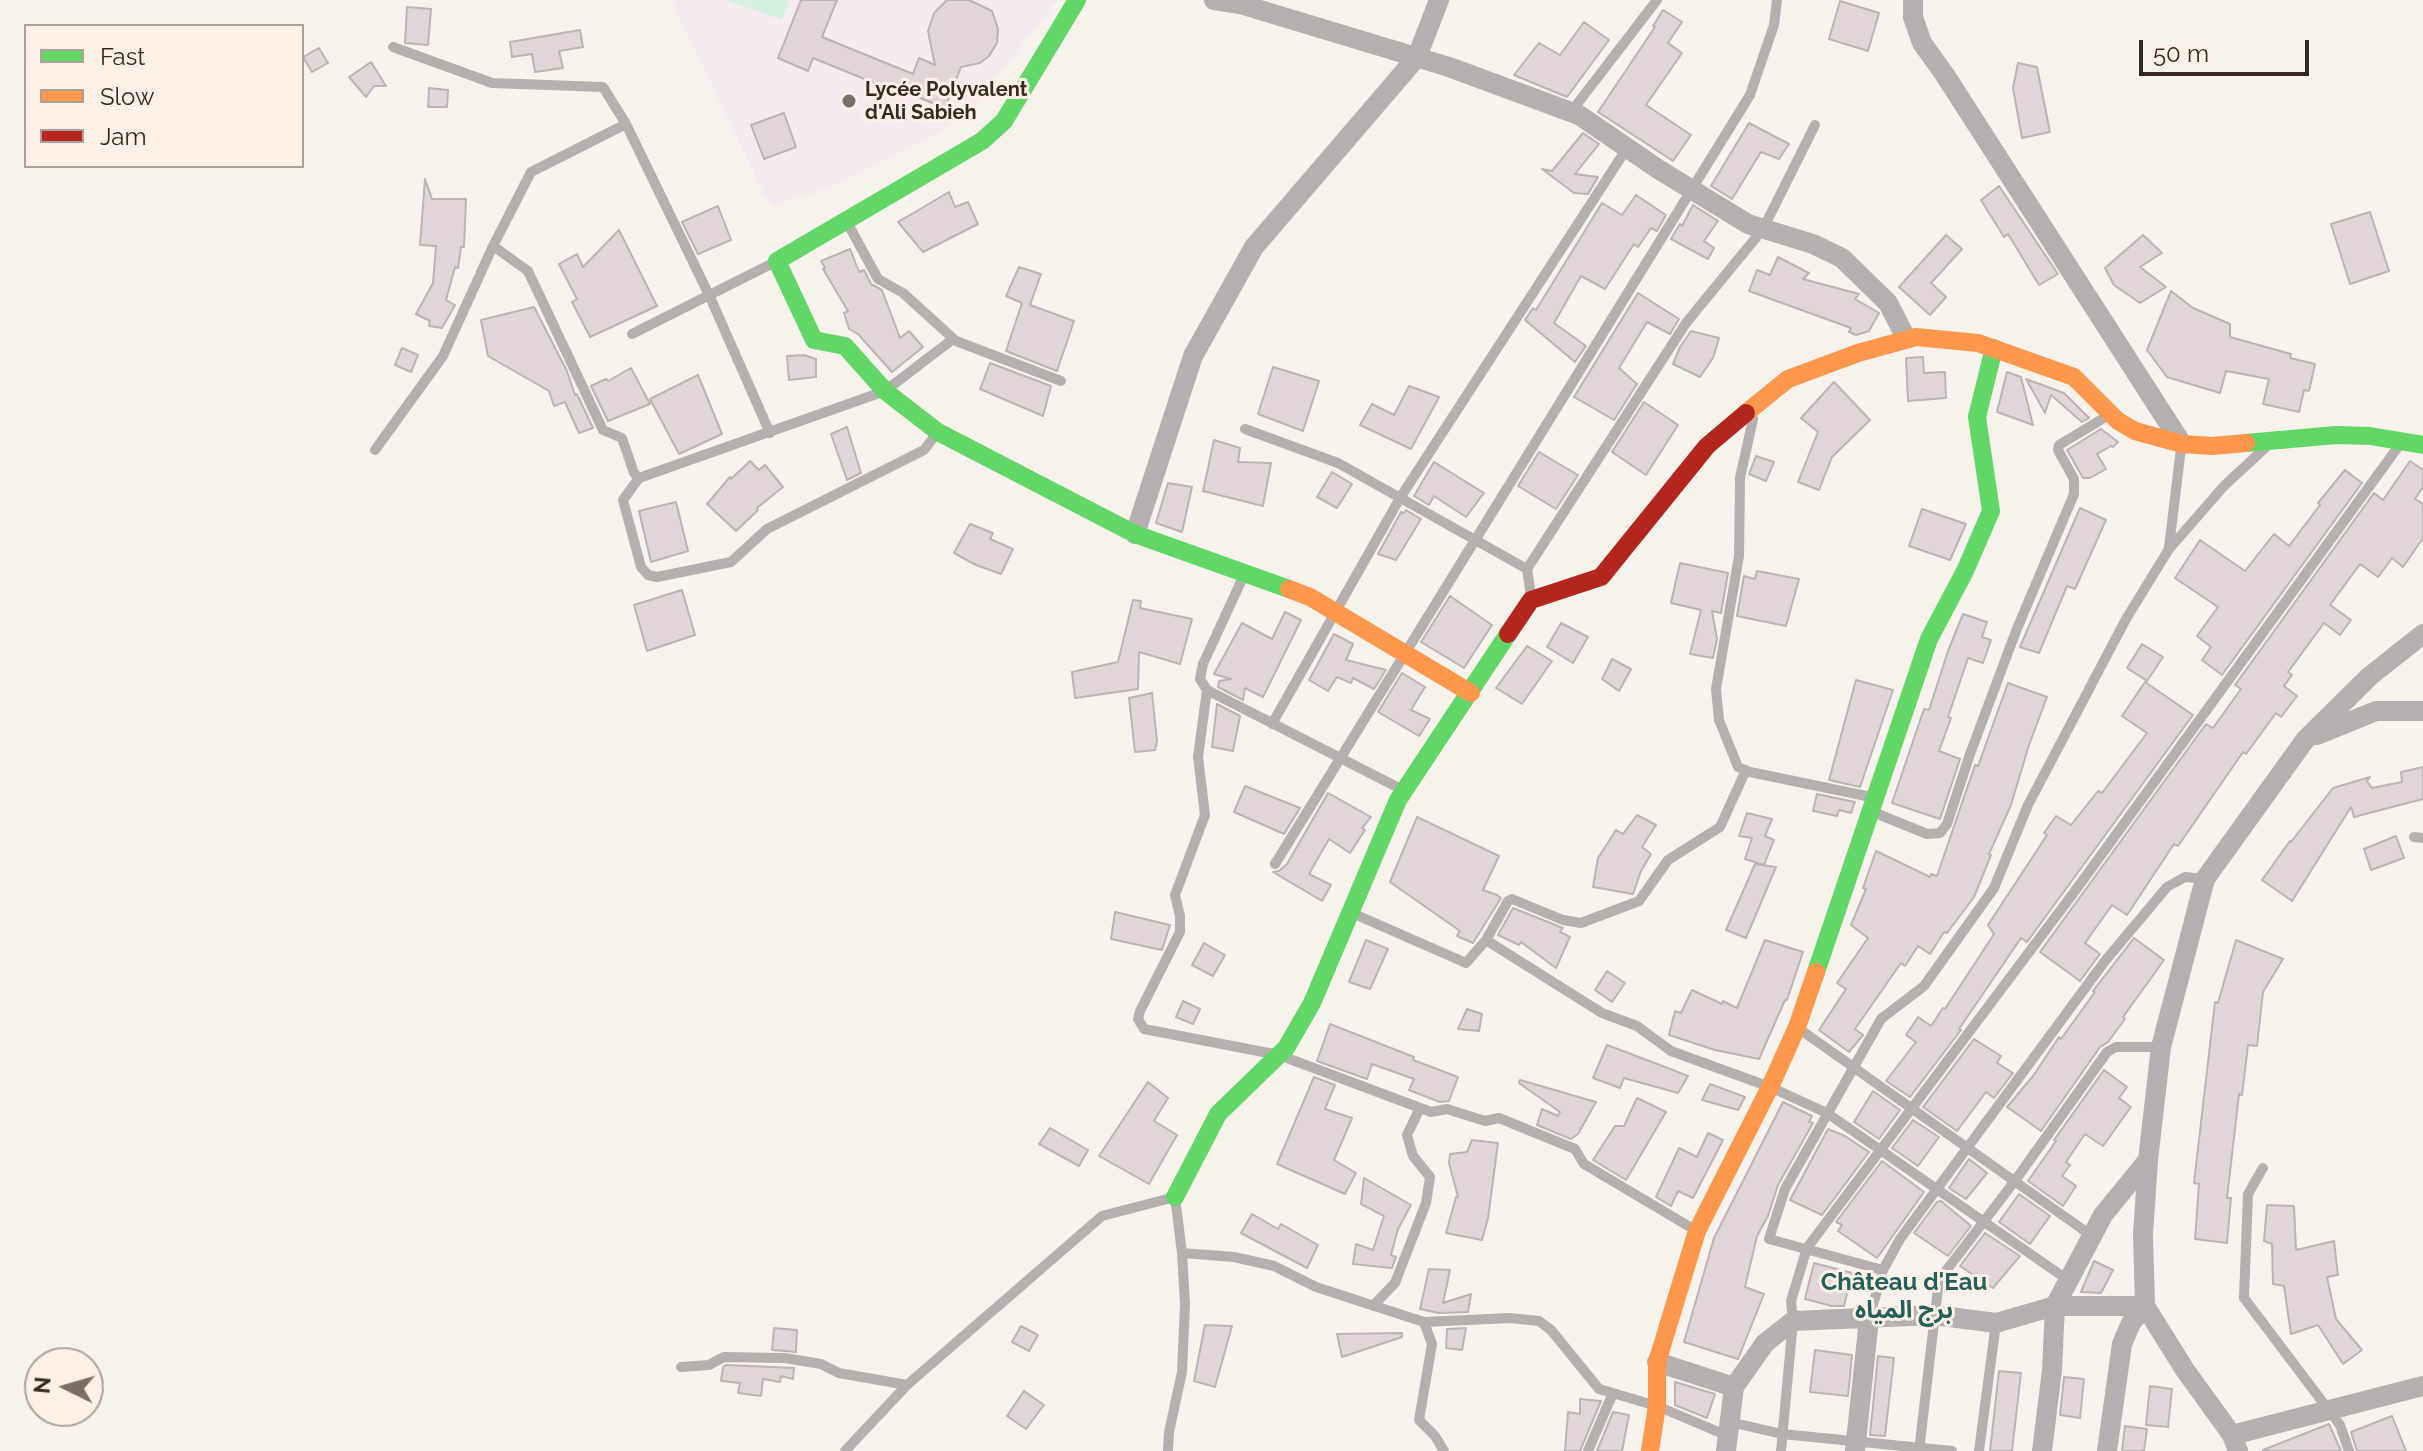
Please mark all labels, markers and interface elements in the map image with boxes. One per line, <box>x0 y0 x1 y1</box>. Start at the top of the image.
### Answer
legend <box>24 24 304 168</box>
scale bar <box>2143 24 2313 74</box>
text: 50 m <box>2153 39 2209 68</box>
text: Fast <box>100 42 145 71</box>
place label: Lycée Polyvalent d'Ali Sabieh <box>865 78 1027 125</box>
text: Slow <box>100 82 154 111</box>
marker: Lycée Polyvalent d'Ali Sabieh <box>840 92 858 110</box>
text: Jam <box>100 122 146 151</box>
district label: Château d'Eau برج المياه <box>1821 1269 1987 1325</box>
north arrow <box>24 1347 104 1427</box>
text: N <box>28 1376 56 1395</box>

